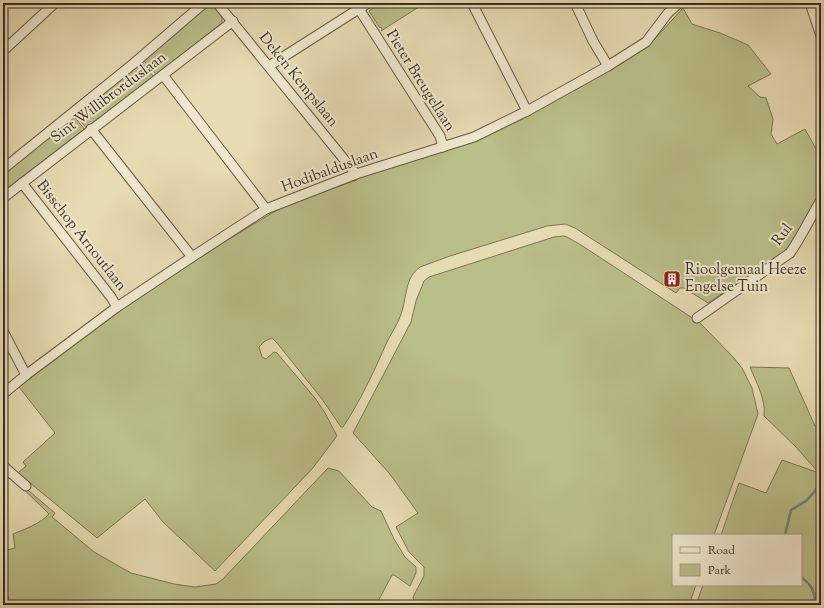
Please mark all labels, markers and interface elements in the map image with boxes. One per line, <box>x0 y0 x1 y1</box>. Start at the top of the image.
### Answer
street label: Pieter Breugellaan <box>380 26 460 136</box>
street label: Deken Kempslaan <box>253 28 343 132</box>
street label: Sint Willibrorduslaan <box>47 47 171 149</box>
street label: Hodibalduslaan <box>279 144 381 198</box>
street label: Bisschop Arnoutlaan <box>31 176 131 296</box>
street label: Rul <box>768 219 798 251</box>
place label: Rioolgemaal Heeze Engelse Tuin <box>685 260 807 298</box>
building icon: Rioolgemaal Heeze Engelse Tuin <box>662 269 682 289</box>
legend <box>672 534 802 586</box>
text: Road <box>708 542 735 560</box>
text: Park <box>708 562 731 580</box>

